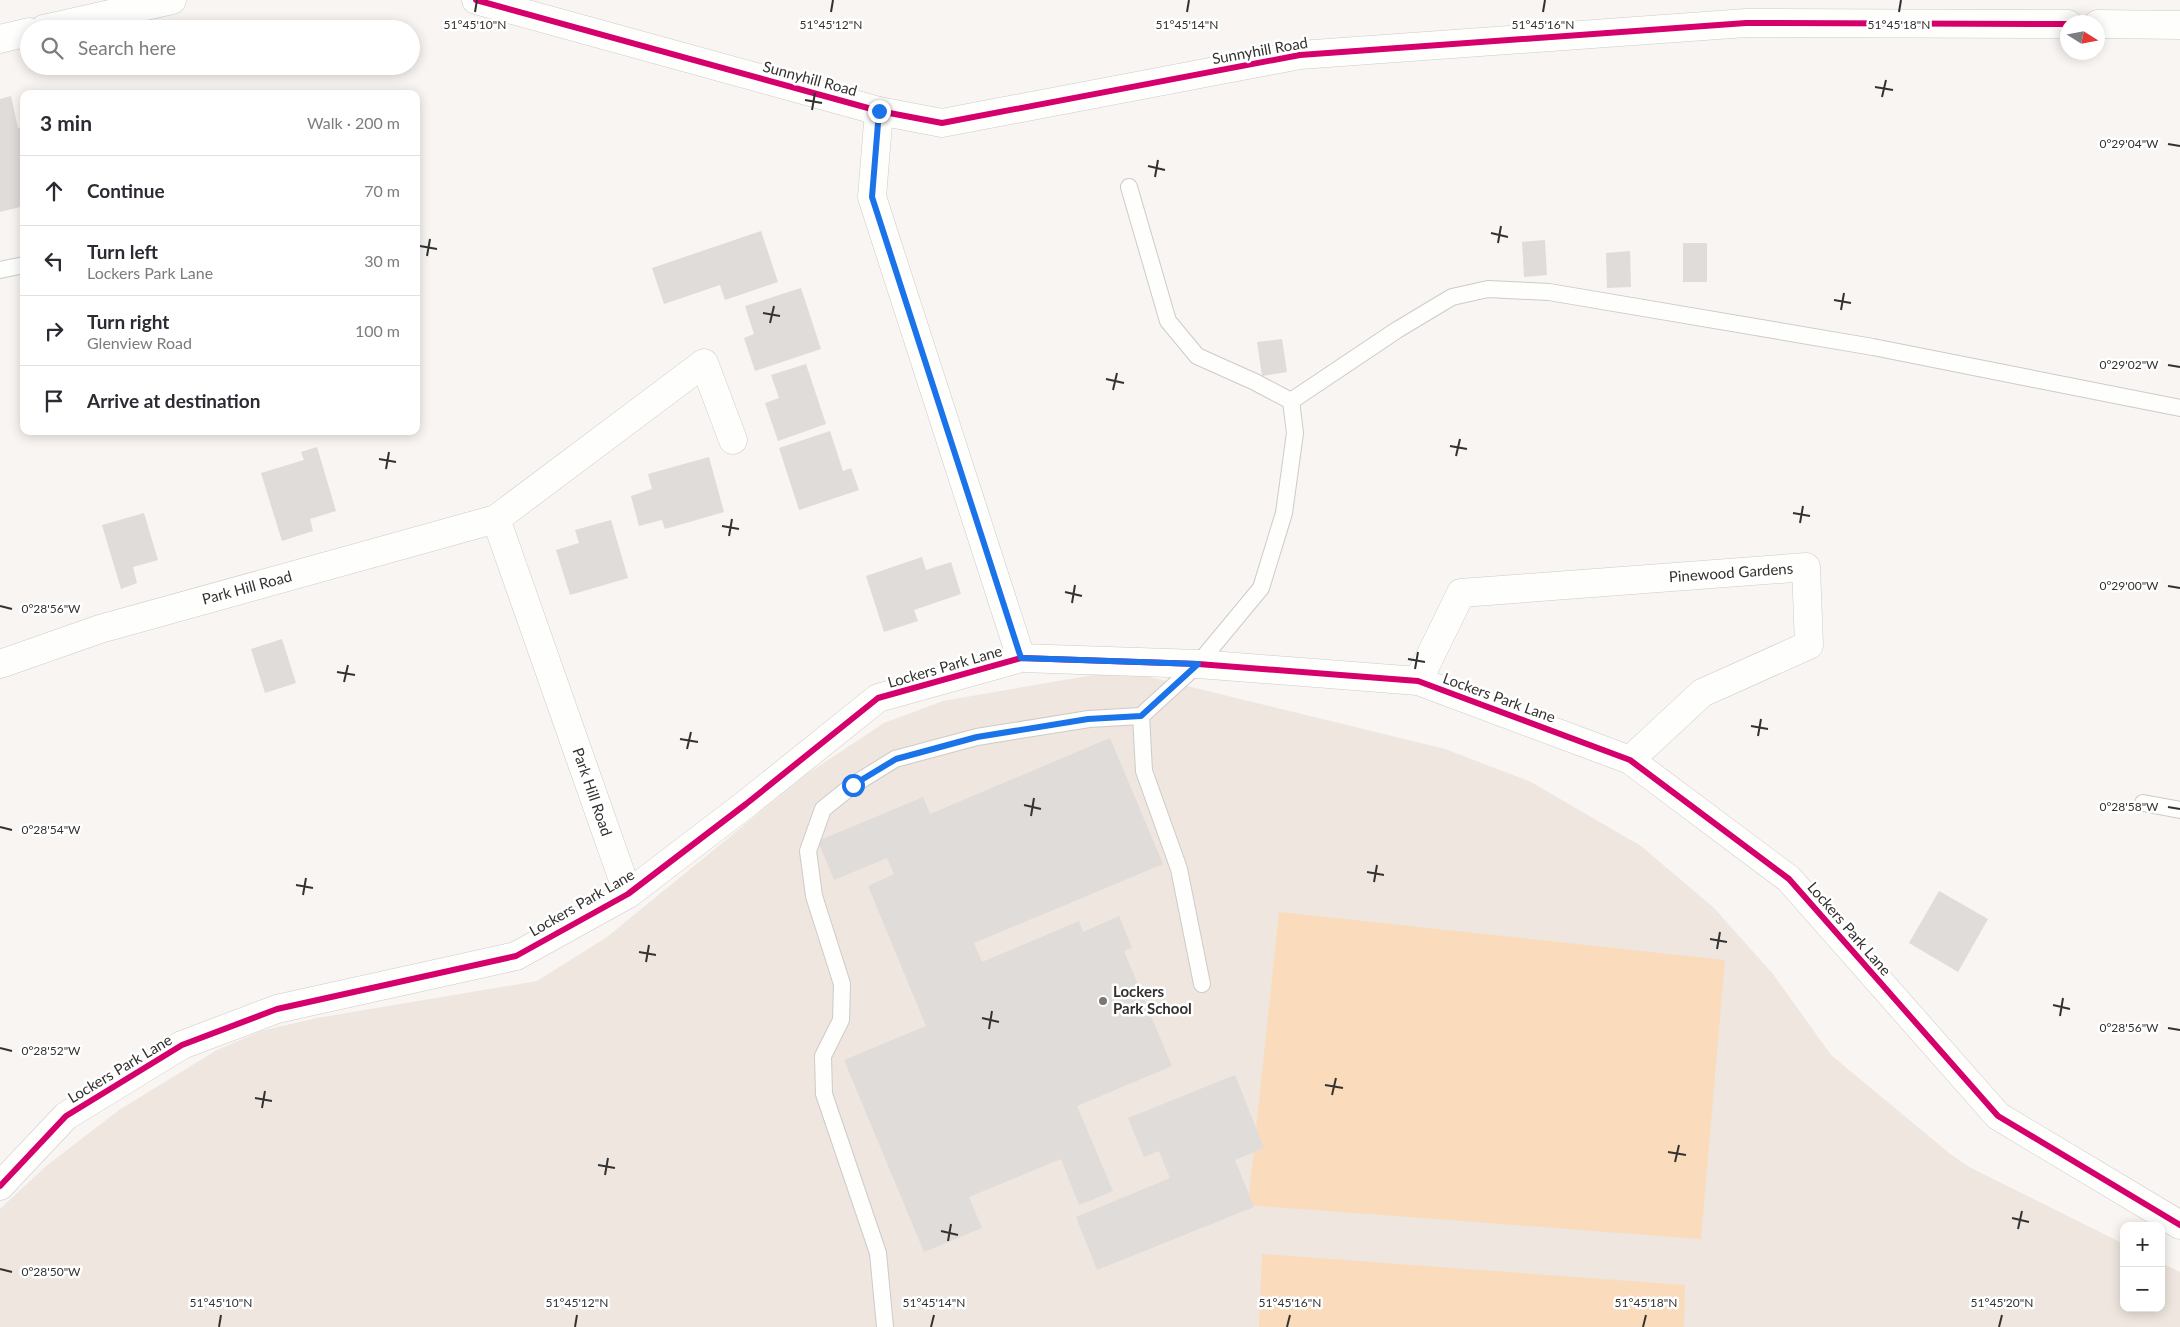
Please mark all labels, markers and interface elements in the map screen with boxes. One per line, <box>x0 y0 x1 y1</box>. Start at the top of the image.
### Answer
north arrow <box>2060 15 2105 60</box>
text: 51°45'10"N <box>444 17 506 32</box>
text: 51°45'12"N <box>800 17 862 32</box>
text: 51°45'14"N <box>1156 17 1218 32</box>
text: 51°45'16"N <box>1512 17 1574 32</box>
text: 51°45'18"N <box>1868 17 1930 32</box>
search box <box>20 20 420 75</box>
street label: Sunnyhill Road <box>1211 33 1309 67</box>
icon: search <box>38 34 66 62</box>
text: Search here <box>78 36 176 59</box>
street label: Sunnyhill Road <box>761 57 859 99</box>
route end <box>868 100 891 123</box>
text: 3 min <box>40 110 92 135</box>
text: Walk · 200 m <box>307 113 400 132</box>
text: 0°29'04"W <box>2099 136 2159 151</box>
icon: ahead <box>40 177 68 205</box>
text: Continue <box>87 179 165 202</box>
text: 70 m <box>364 181 400 200</box>
text: Turn left <box>87 240 158 263</box>
icon: left <box>40 247 68 275</box>
text: 30 m <box>364 251 400 270</box>
text: Lockers Park Lane <box>87 263 213 282</box>
text: Turn right <box>87 310 169 333</box>
icon: right <box>40 317 68 345</box>
text: 100 m <box>355 321 400 340</box>
text: Glenview Road <box>87 333 192 352</box>
text: 0°29'02"W <box>2099 357 2159 372</box>
icon: arrive <box>40 387 68 415</box>
text: Arrive at destination <box>87 389 260 412</box>
street label: Pinewood Gardens <box>1668 559 1794 585</box>
street label: Park Hill Road <box>200 566 294 608</box>
text: 0°29'00"W <box>2099 578 2159 593</box>
text: 0°28'56"W <box>21 601 81 616</box>
street label: Lockers Park Lane <box>885 641 1004 691</box>
street label: Lockers Park Lane <box>1441 668 1558 726</box>
street label: Park Hill Road <box>569 745 616 838</box>
route start <box>842 774 865 797</box>
text: 0°28'58"W <box>2099 799 2159 814</box>
text: 0°28'54"W <box>21 822 81 837</box>
street label: Lockers Park Lane <box>526 865 637 939</box>
street label: Lockers Park Lane <box>1804 878 1895 979</box>
place label: Lockers Park School <box>1113 982 1192 1017</box>
marker: Lockers Park School <box>1097 995 1109 1007</box>
text: 0°28'56"W <box>2099 1020 2159 1035</box>
street label: Lockers Park Lane <box>64 1030 175 1106</box>
text: 0°28'52"W <box>21 1043 81 1058</box>
map controls <box>2120 1222 2165 1312</box>
button: + <box>2120 1222 2165 1267</box>
text: 0°28'50"W <box>21 1264 81 1279</box>
button: − <box>2120 1267 2165 1312</box>
text: 51°45'10"N <box>190 1295 252 1310</box>
text: 51°45'12"N <box>546 1295 608 1310</box>
text: 51°45'14"N <box>903 1295 965 1310</box>
text: 51°45'16"N <box>1259 1295 1321 1310</box>
text: 51°45'18"N <box>1615 1295 1677 1310</box>
text: 51°45'20"N <box>1971 1295 2033 1310</box>

